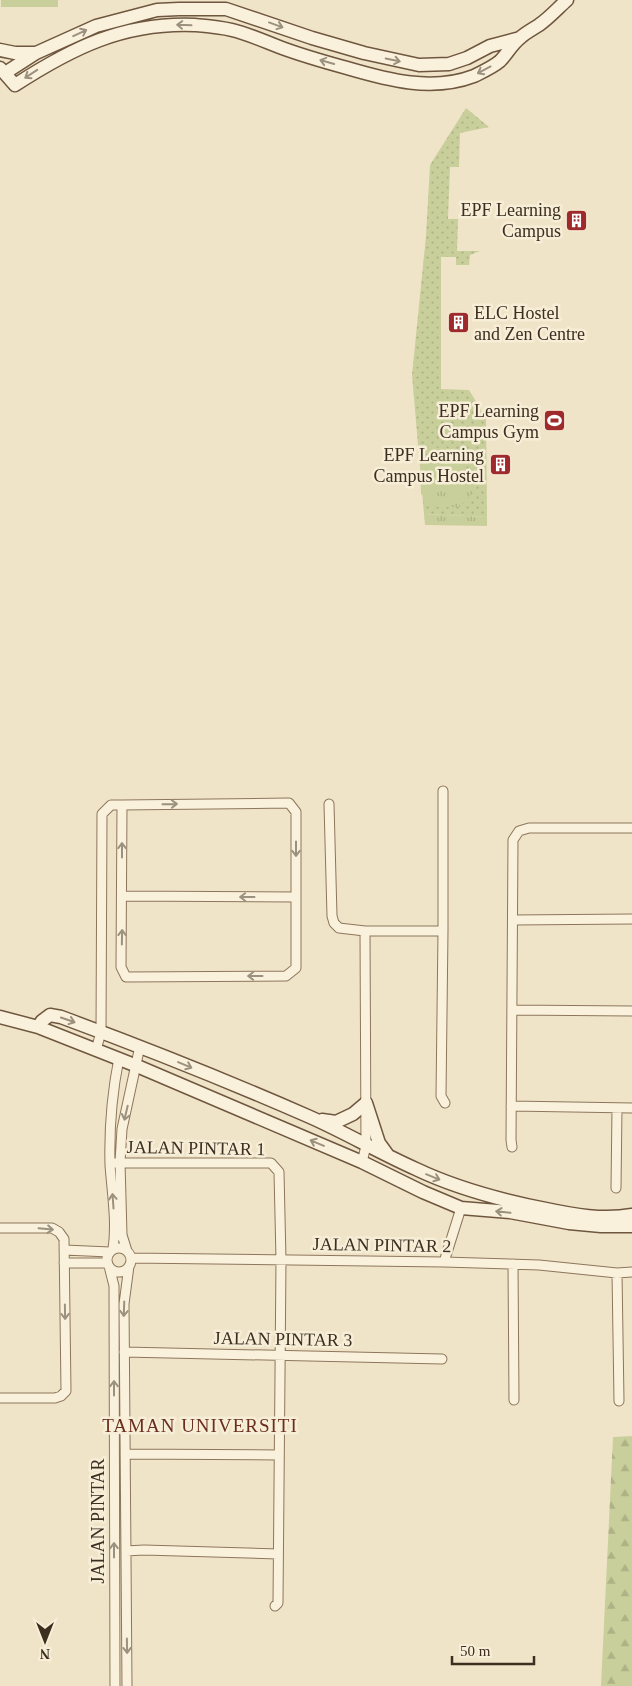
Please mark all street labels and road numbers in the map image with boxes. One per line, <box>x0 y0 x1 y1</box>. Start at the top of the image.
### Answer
street label: JALAN PINTAR 1 <box>127 1137 265 1159</box>
street label: JALAN PINTAR 2 <box>313 1234 451 1256</box>
street label: JALAN PINTAR 3 <box>214 1328 352 1350</box>
street label: JALAN PINTAR <box>88 1458 108 1584</box>

